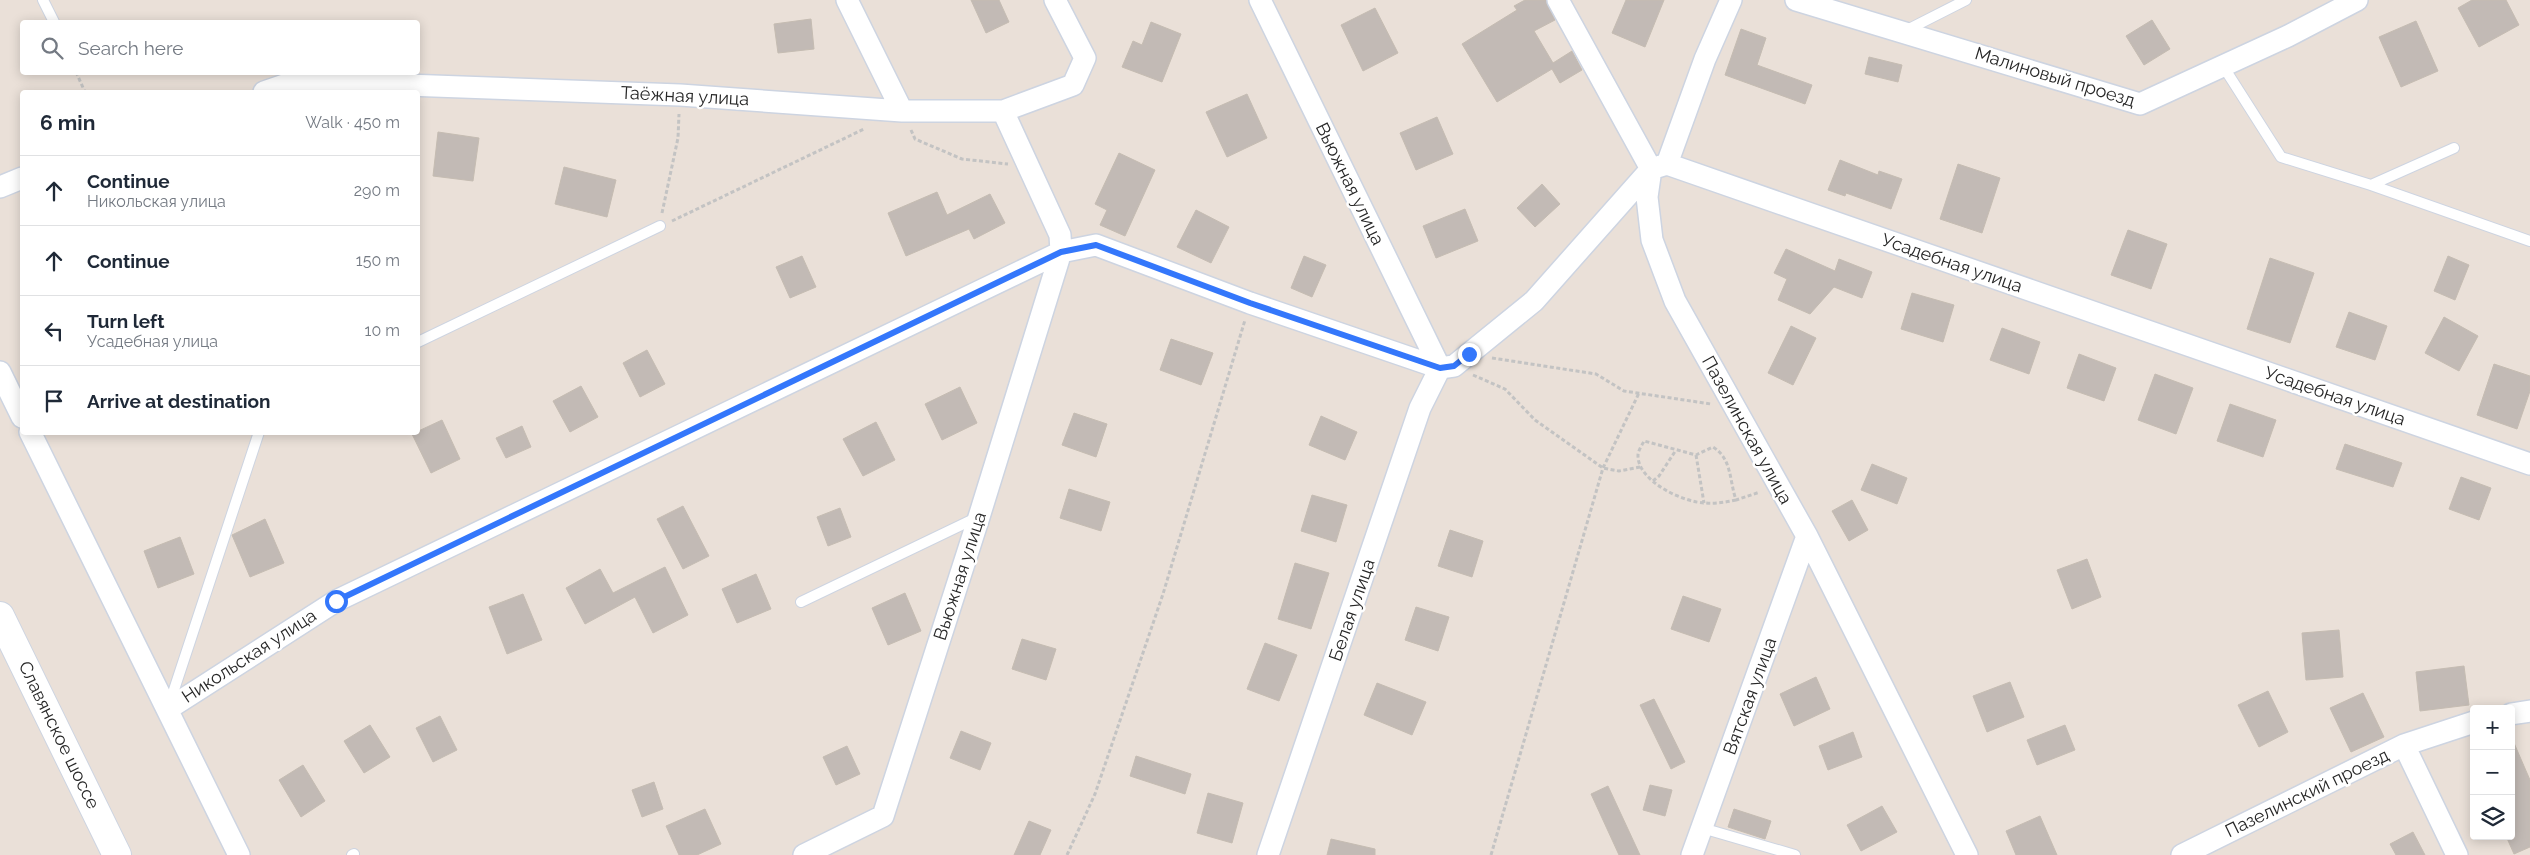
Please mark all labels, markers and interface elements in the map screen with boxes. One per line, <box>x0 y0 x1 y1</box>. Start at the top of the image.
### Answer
search box <box>20 20 420 75</box>
icon: search <box>38 34 66 62</box>
text: Search here <box>78 37 184 59</box>
street label: Малиновый проезд <box>1973 42 2138 111</box>
street label: Таёжная улица <box>620 82 750 109</box>
text: 6 min <box>40 110 95 135</box>
text: Walk · 450 m <box>305 113 400 132</box>
street label: Вьюжная улица <box>1312 119 1389 248</box>
text: Continue <box>87 170 170 192</box>
icon: ahead <box>40 177 68 205</box>
text: 290 m <box>354 181 400 200</box>
text: Никольская улица <box>87 192 226 211</box>
street label: Усадебная улица <box>1879 229 2025 296</box>
icon: ahead <box>40 247 68 275</box>
text: Continue <box>87 250 170 272</box>
text: 150 m <box>356 251 400 270</box>
text: Turn left <box>87 310 164 332</box>
icon: left <box>40 317 68 345</box>
text: 10 m <box>365 321 400 340</box>
text: Усадебная улица <box>87 332 218 351</box>
route end <box>1458 343 1481 366</box>
street label: Пазелинская улица <box>1698 352 1797 508</box>
street label: Усадебная улица <box>2262 362 2408 429</box>
icon: arrive <box>40 387 68 415</box>
text: Arrive at destination <box>87 390 271 412</box>
street label: Вьюжная улица <box>929 509 990 643</box>
street label: Белая улица <box>1324 556 1379 664</box>
route start <box>325 590 348 613</box>
street label: Никольская улица <box>178 604 320 707</box>
street label: Вятская улица <box>1719 634 1780 757</box>
street label: Славянское шоссе <box>15 658 105 812</box>
map controls <box>2470 705 2515 840</box>
button: + <box>2470 705 2515 750</box>
street label: Пазелинский проезд <box>2222 744 2392 841</box>
button: − <box>2470 750 2515 795</box>
button: layers <box>2470 795 2515 840</box>

